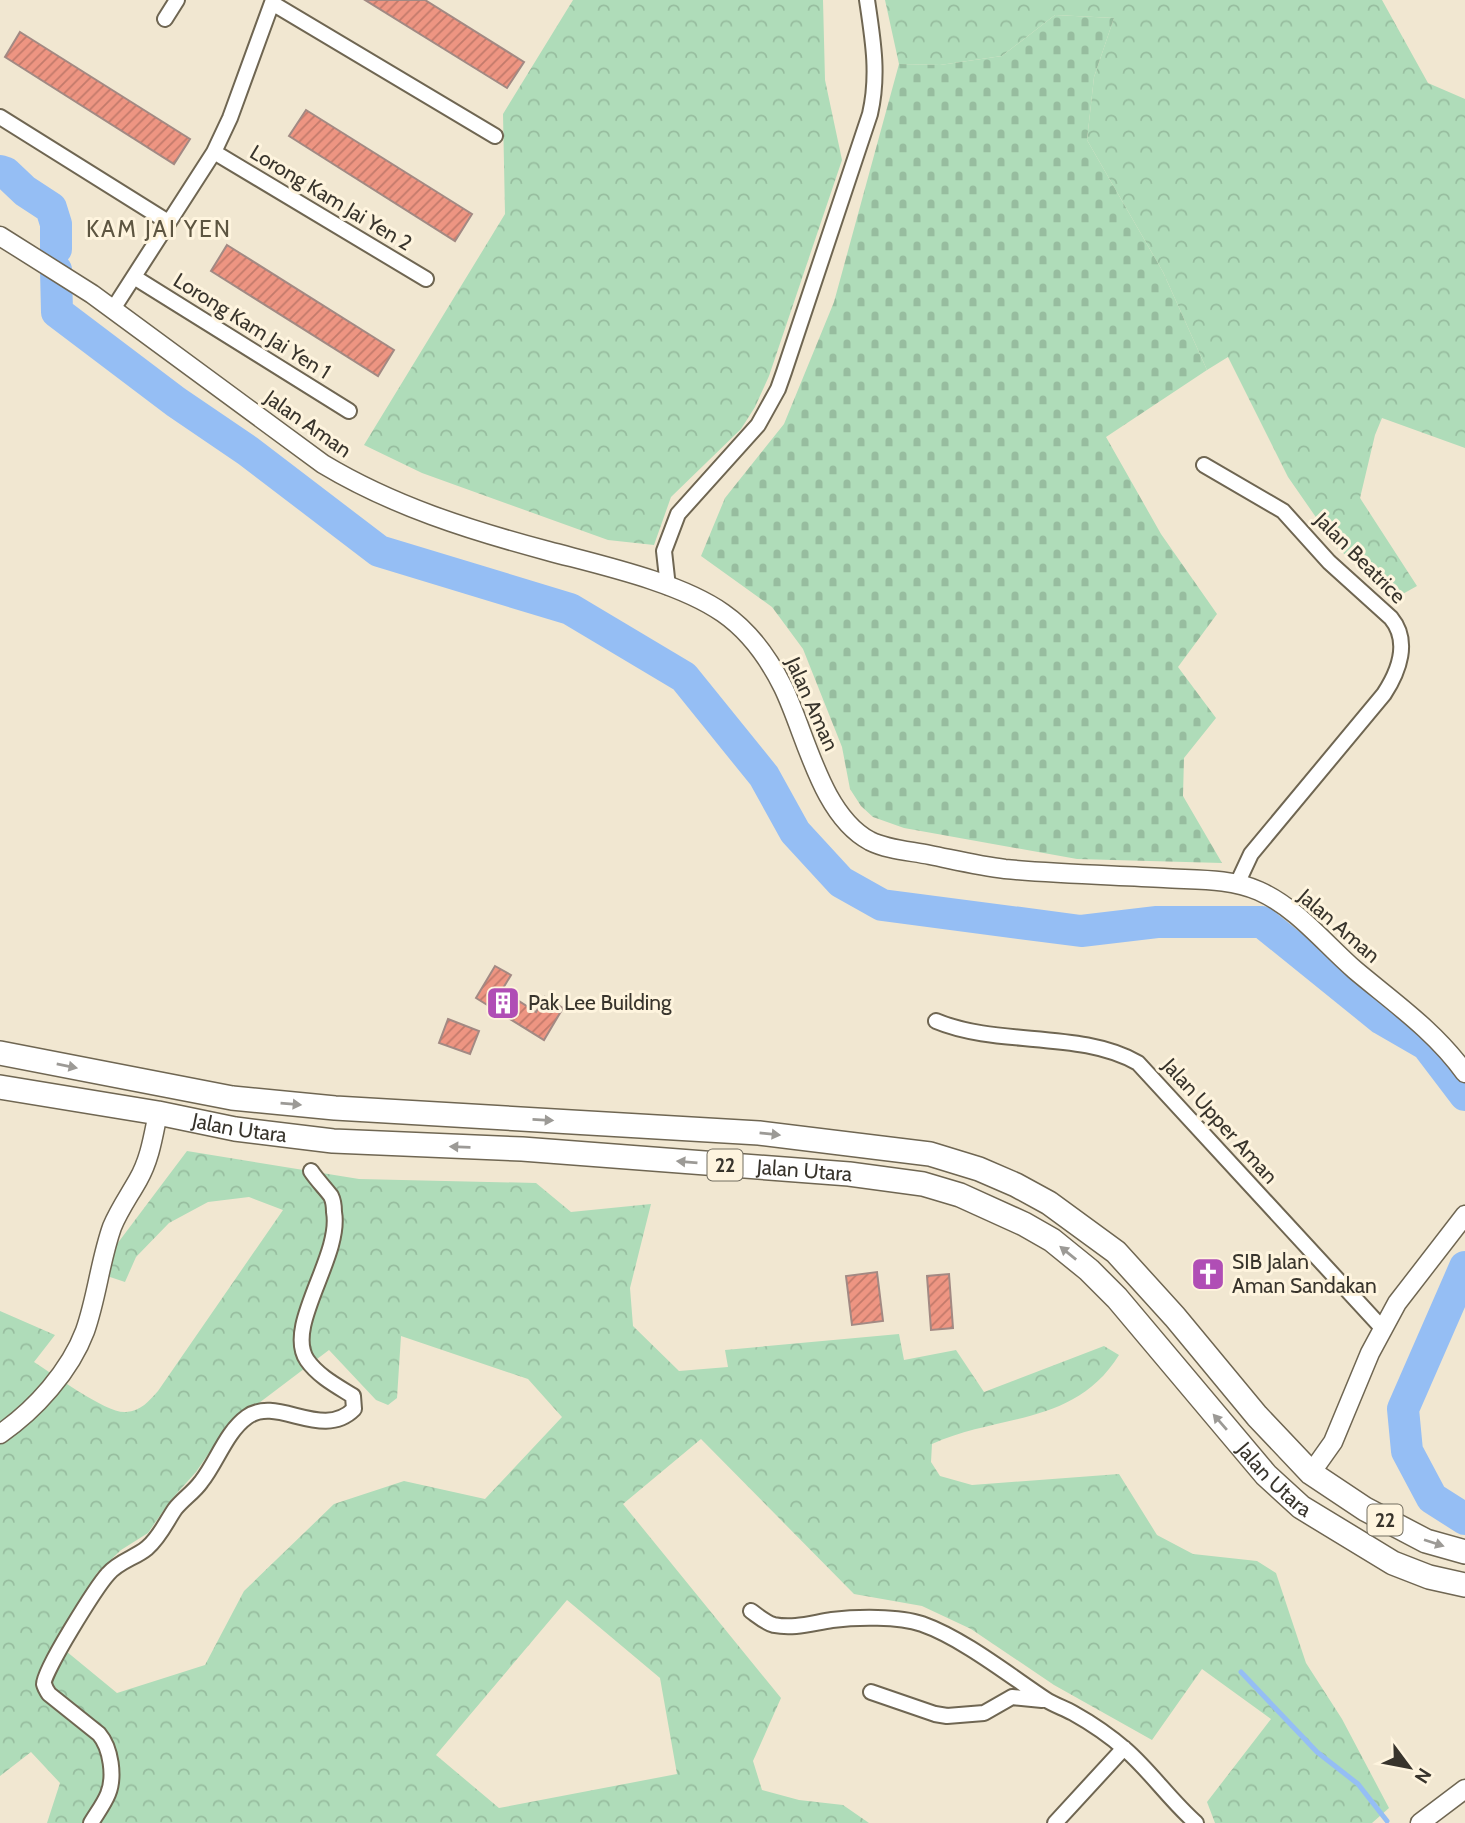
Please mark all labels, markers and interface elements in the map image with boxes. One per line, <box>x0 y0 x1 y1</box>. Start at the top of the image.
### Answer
street label: Lorong Kam Jai Yen 2 <box>246 139 417 256</box>
district label: KAM JAI YEN <box>86 215 232 243</box>
street label: Lorong Kam Jai Yen 1 <box>169 267 335 384</box>
street label: Jalan Aman <box>259 384 356 462</box>
street label: Jalan Beatrice <box>1309 506 1411 608</box>
street label: Jalan Aman <box>780 652 844 755</box>
street label: Jalan Aman <box>1293 883 1385 968</box>
building icon: Pak Lee Building <box>484 984 522 1022</box>
place label: Pak Lee Building <box>528 990 672 1015</box>
street label: Jalan Upper Aman <box>1157 1052 1283 1189</box>
one-way arrow <box>56 1061 78 1072</box>
one-way arrow <box>280 1099 302 1110</box>
street label: Jalan Utara <box>189 1107 288 1147</box>
one-way arrow <box>532 1115 554 1126</box>
one-way arrow <box>759 1129 781 1140</box>
one-way arrow <box>449 1141 471 1152</box>
road number: 22 <box>708 1149 742 1180</box>
street label: Jalan Utara <box>755 1154 853 1186</box>
one-way arrow <box>676 1156 698 1167</box>
one-way arrow <box>1060 1246 1078 1261</box>
place label: SIB Jalan Aman Sandakan <box>1232 1249 1377 1298</box>
church icon: SIB Jalan Aman Sandakan <box>1189 1255 1227 1293</box>
one-way arrow <box>1213 1413 1228 1431</box>
street label: Jalan Utara <box>1231 1436 1316 1522</box>
road number: 22 <box>1368 1504 1402 1536</box>
one-way arrow <box>1424 1538 1445 1549</box>
north arrow <box>1374 1732 1444 1802</box>
text: N <box>1410 1764 1436 1788</box>

